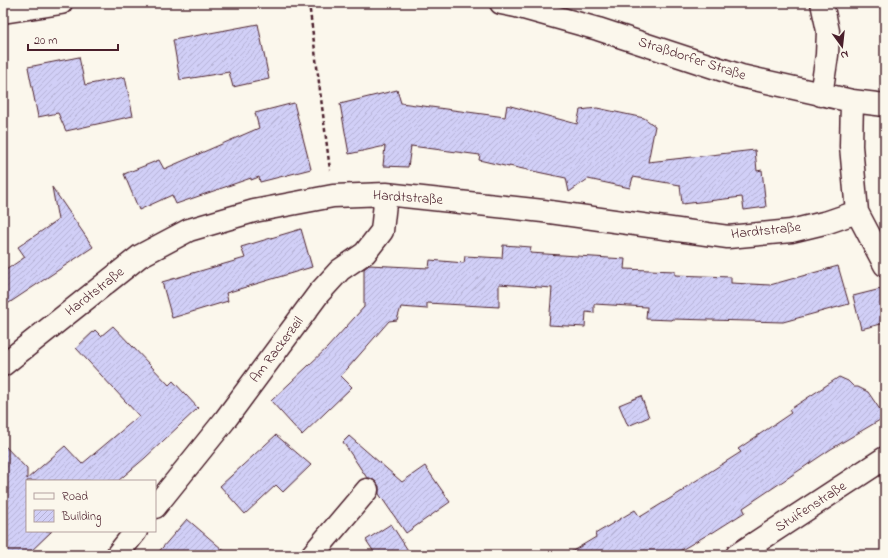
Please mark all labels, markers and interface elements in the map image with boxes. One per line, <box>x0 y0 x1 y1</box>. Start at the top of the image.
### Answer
scale bar <box>28 26 118 52</box>
north arrow <box>822 26 862 66</box>
text: 20 m <box>34 32 57 50</box>
street label: Straßdorfer Straße <box>635 32 749 87</box>
text: N <box>839 46 850 63</box>
street label: Hardtstraße <box>372 185 444 211</box>
street label: Hardtstraße <box>730 217 803 245</box>
street label: Hardtstraße <box>61 262 130 322</box>
street label: Am Rackerzeil <box>245 312 309 388</box>
street label: Stuifenstraße <box>771 476 851 538</box>
legend <box>26 480 156 532</box>
text: Road <box>62 488 88 506</box>
text: Building <box>61 508 101 527</box>

